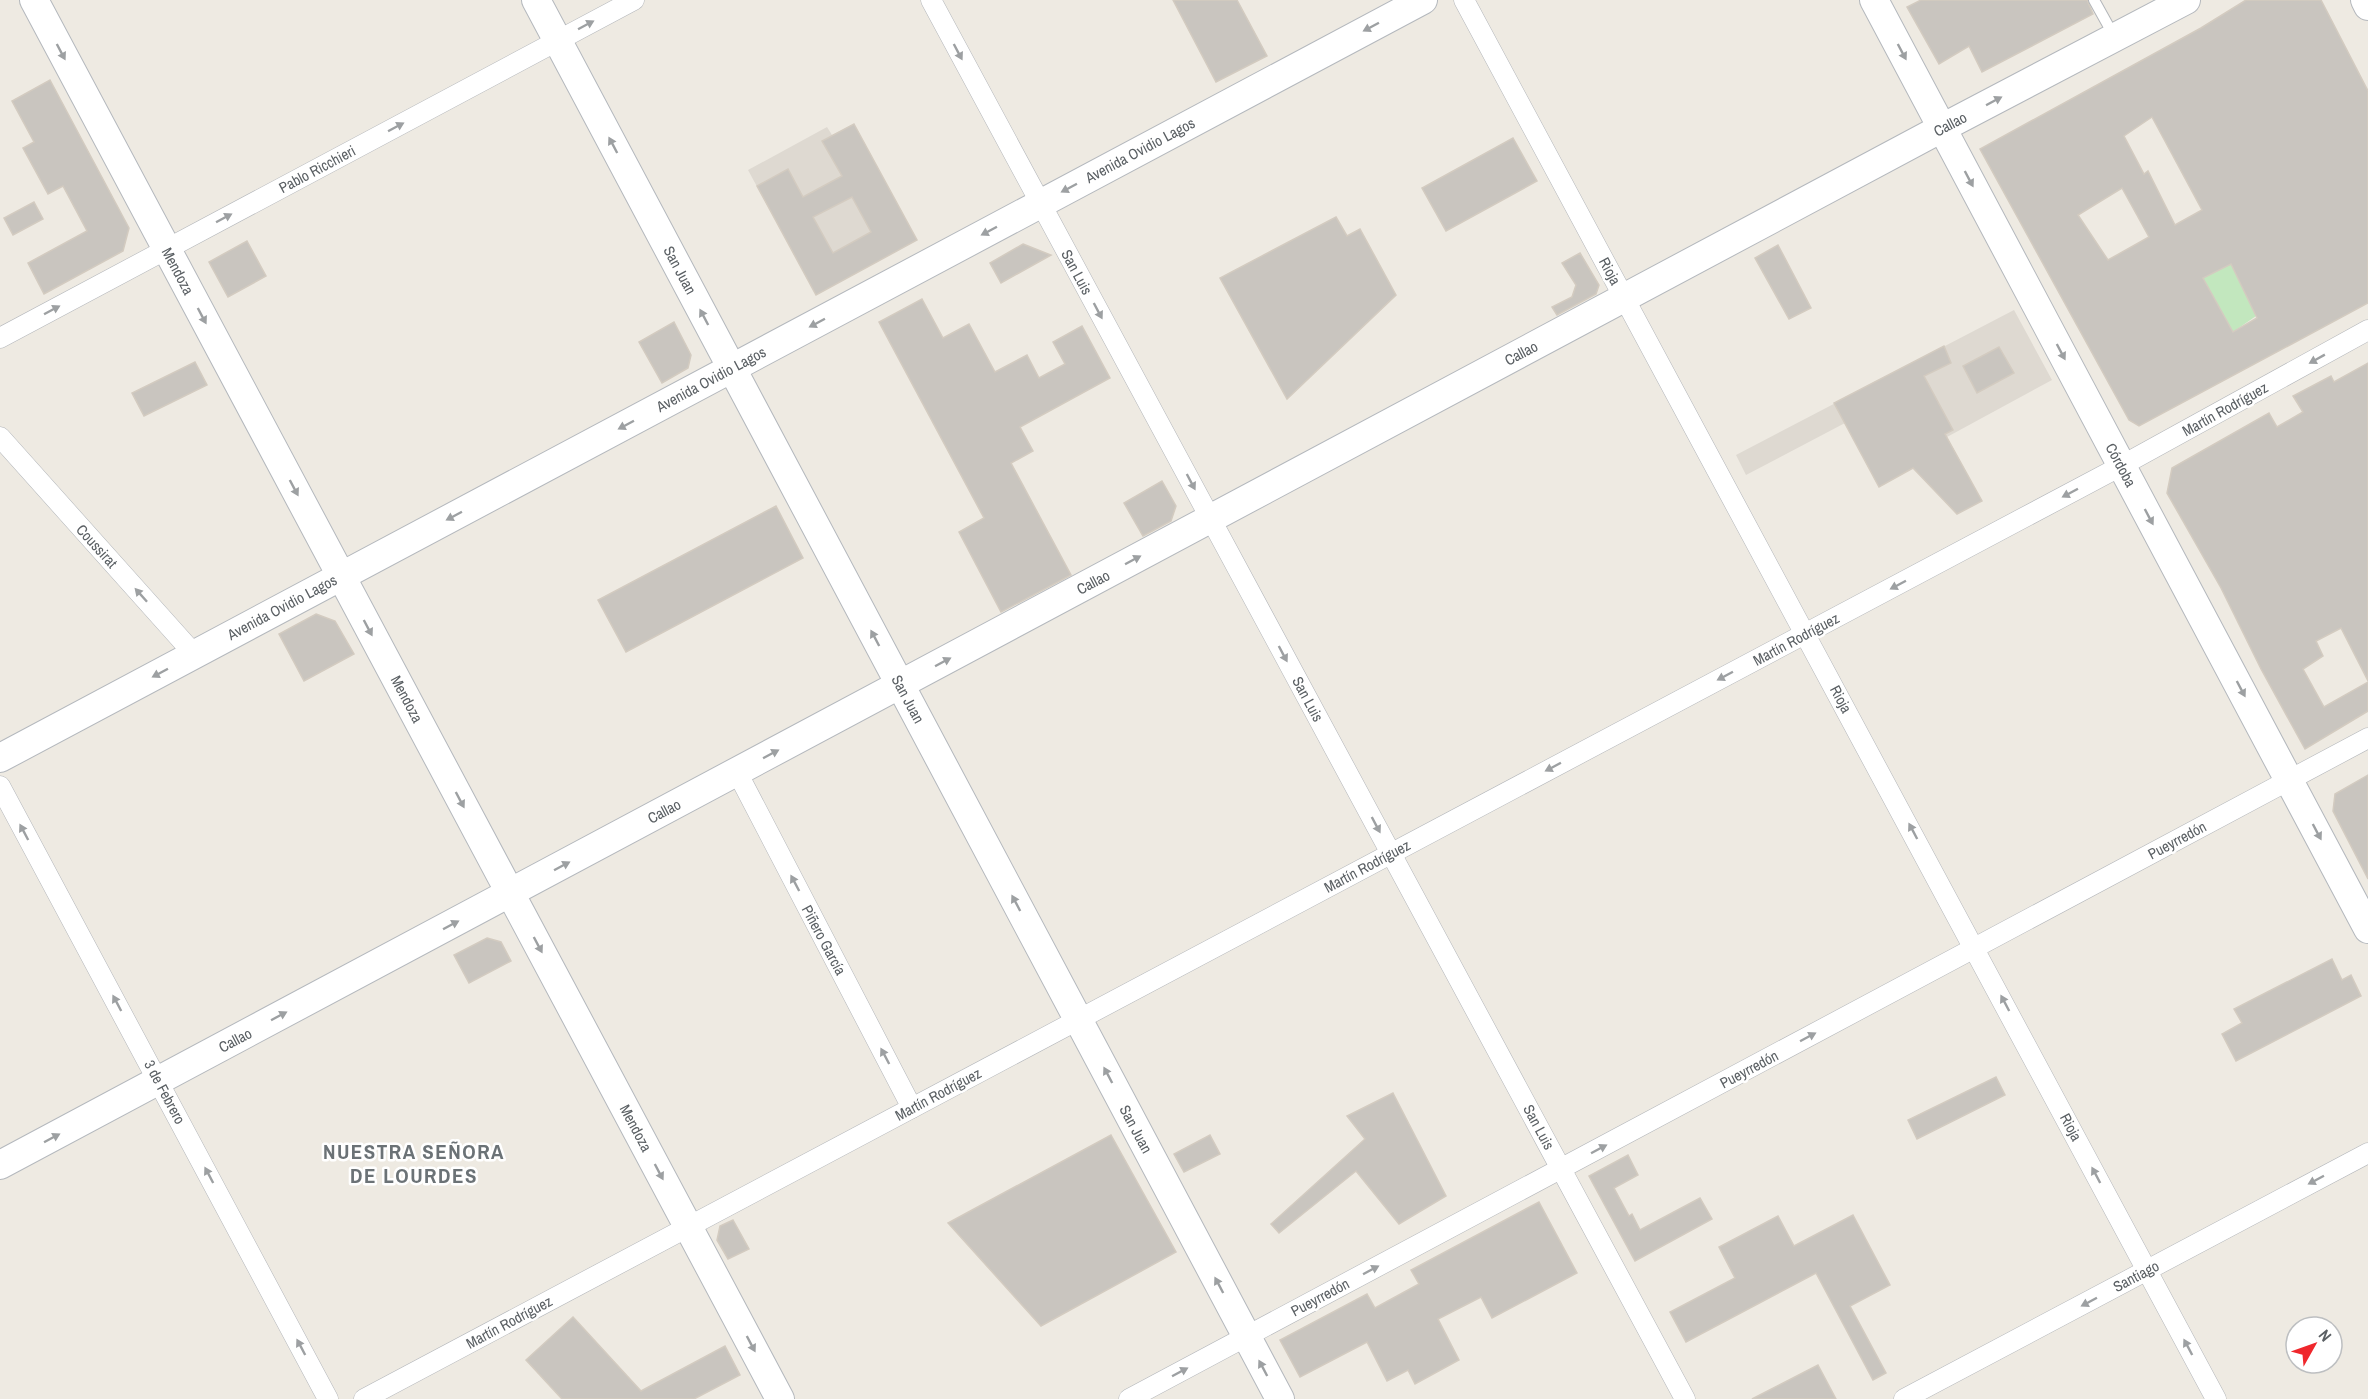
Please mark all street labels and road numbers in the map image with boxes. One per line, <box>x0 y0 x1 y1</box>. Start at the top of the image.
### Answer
street label: Callao <box>1930 106 1970 141</box>
street label: Avenida Ovidio Lagos <box>1081 112 1199 188</box>
street label: Pablo Ricchieri <box>275 140 359 198</box>
street label: San Juan <box>659 242 701 298</box>
street label: Mendoza <box>157 244 199 298</box>
street label: San Luis <box>1056 246 1098 298</box>
street label: Rioja <box>1594 253 1626 289</box>
street label: Callao <box>1501 335 1541 370</box>
street label: Avenida Ovidio Lagos <box>652 341 770 417</box>
street label: Martín Rodríguez <box>2178 377 2272 441</box>
street label: Córdoba <box>2101 439 2141 491</box>
street label: Coussirat <box>72 519 123 573</box>
street label: Callao <box>1073 564 1113 599</box>
street label: Avenida Ovidio Lagos <box>223 569 341 645</box>
street label: Martín Rodríguez <box>1749 607 1843 671</box>
street label: San Juan <box>887 671 929 727</box>
street label: Mendoza <box>386 672 428 726</box>
street label: San Luis <box>1287 673 1329 725</box>
street label: Rioja <box>1825 681 1857 717</box>
street label: Callao <box>644 793 684 828</box>
street label: Pueyrredón <box>2144 816 2210 864</box>
street label: Martín Rodríguez <box>1320 834 1414 898</box>
street label: Piñero García <box>797 901 851 979</box>
street label: Callao <box>215 1022 255 1057</box>
street label: Pueyrredón <box>1716 1045 1782 1093</box>
street label: 3 de Febrero <box>139 1056 191 1128</box>
street label: Martín Rodríguez <box>891 1062 985 1126</box>
street label: Mendoza <box>615 1101 657 1155</box>
street label: San Juan <box>1115 1101 1157 1157</box>
street label: San Luis <box>1518 1101 1560 1153</box>
street label: Rioja <box>2055 1109 2087 1145</box>
street label: Santiago <box>2109 1255 2163 1297</box>
street label: Pueyrredón <box>1287 1273 1353 1321</box>
street label: Martín Rodríguez <box>462 1290 556 1354</box>

